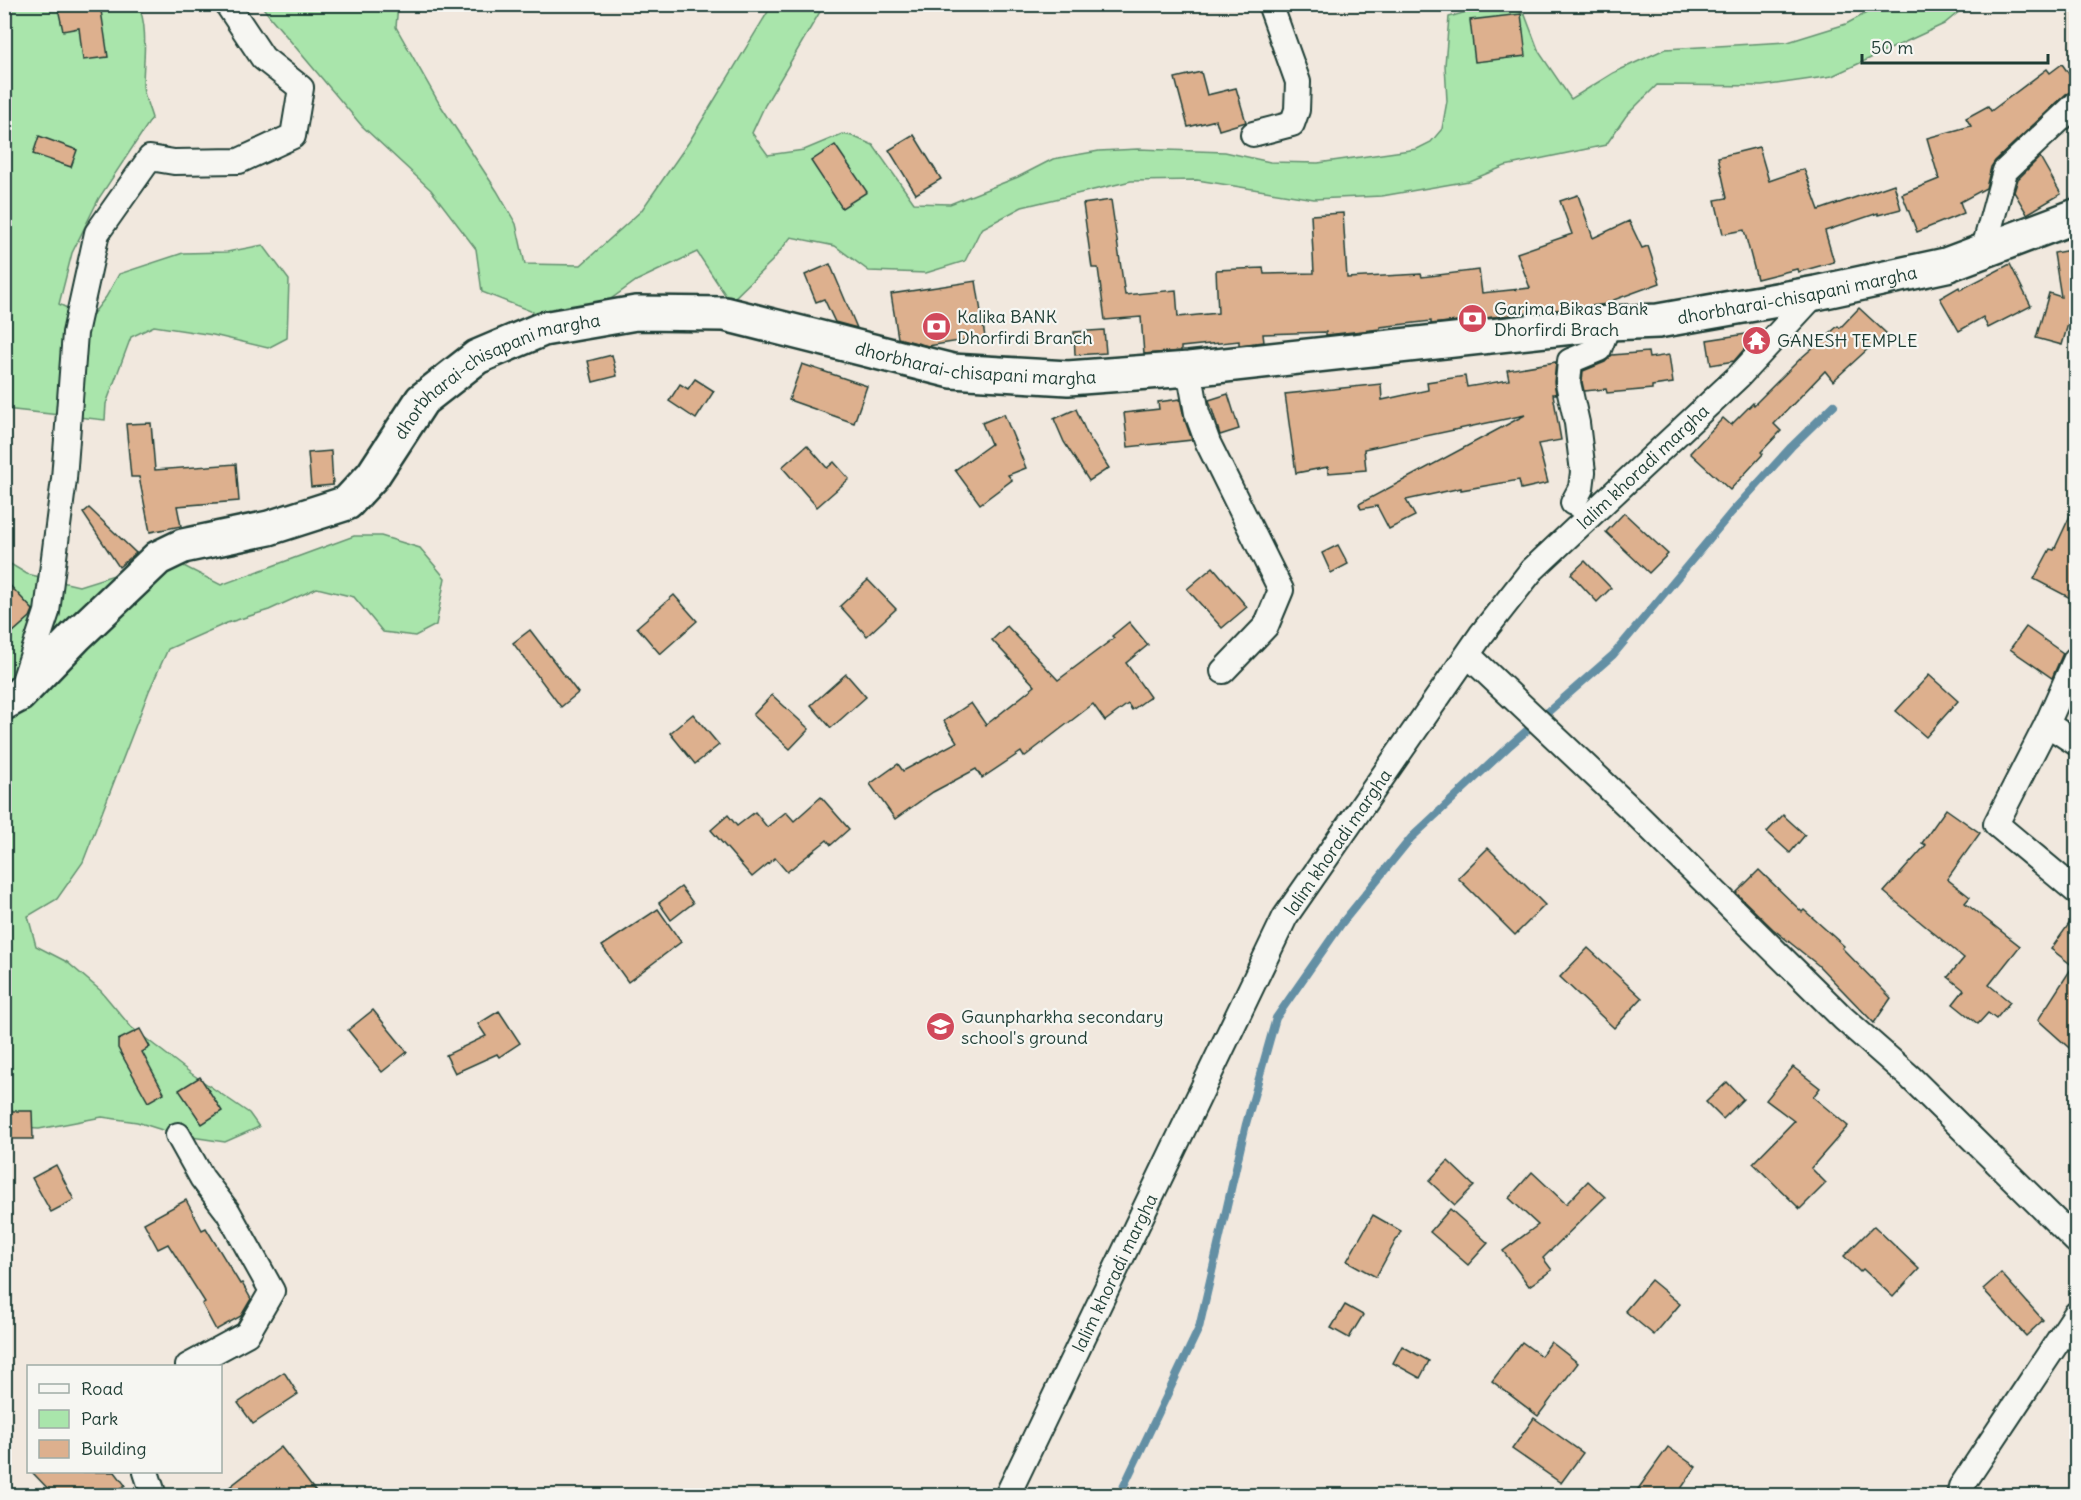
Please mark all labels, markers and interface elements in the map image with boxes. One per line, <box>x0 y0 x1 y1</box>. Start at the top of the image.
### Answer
scale bar <box>1862 27 2048 65</box>
text: 50 m <box>1871 36 1913 59</box>
street label: dhorbharai-chisapani margha <box>1675 260 1919 329</box>
place label: Garima Bikas Bank Dhorfirdi Brach <box>1494 297 1648 341</box>
bank icon: Garima Bikas Bank Dhorfirdi Brach <box>1457 302 1489 334</box>
place label: Kalika BANK Dhorfirdi Branch <box>957 305 1093 349</box>
street label: dhorbharai-chisapani margha <box>388 308 602 443</box>
bank icon: Kalika BANK Dhorfirdi Branch <box>920 310 952 342</box>
temple icon: GANESH TEMPLE <box>1740 324 1772 356</box>
place label: GANESH TEMPLE <box>1777 329 1917 352</box>
street label: dhorbharai-chisapani margha <box>853 336 1097 390</box>
street label: lalim khoradi margha <box>1572 399 1713 534</box>
street label: lalim khoradi margha <box>1279 764 1396 919</box>
place label: Gaunpharkha secondary school's ground <box>961 1005 1163 1049</box>
school or university icon: Gaunpharkha secondary school's ground <box>924 1010 956 1042</box>
street label: lalim khoradi margha <box>1067 1190 1162 1355</box>
legend <box>27 1365 222 1473</box>
text: Road <box>81 1377 124 1400</box>
text: Park <box>81 1407 118 1430</box>
text: Building <box>81 1437 146 1460</box>

